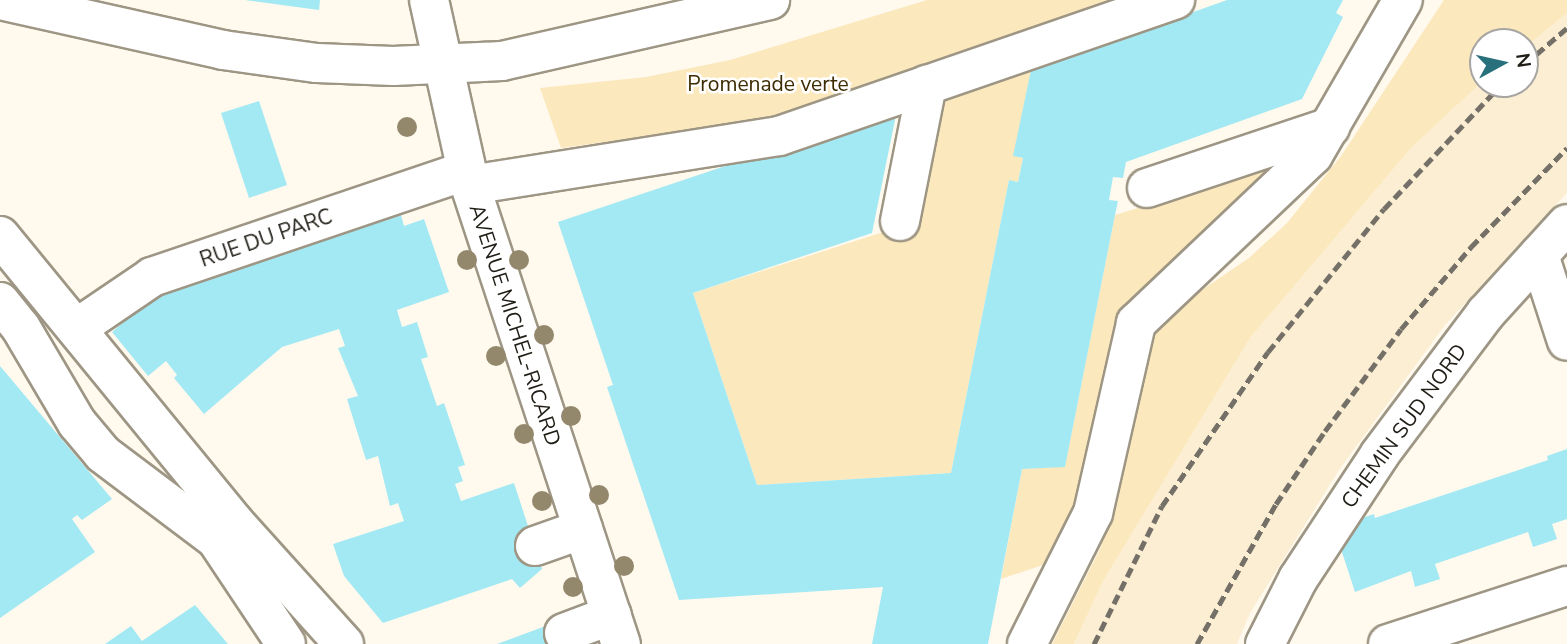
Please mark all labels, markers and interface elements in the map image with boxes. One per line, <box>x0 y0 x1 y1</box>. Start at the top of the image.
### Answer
north arrow <box>1469 28 1539 98</box>
text: N <box>1509 52 1537 69</box>
park label: Promenade verte <box>687 71 849 97</box>
street label: AVENUE MICHEL-RICARD <box>464 201 566 449</box>
street label: RUE DU PARC <box>196 204 336 272</box>
street label: CHEMIN SUD NORD <box>1336 339 1472 513</box>

